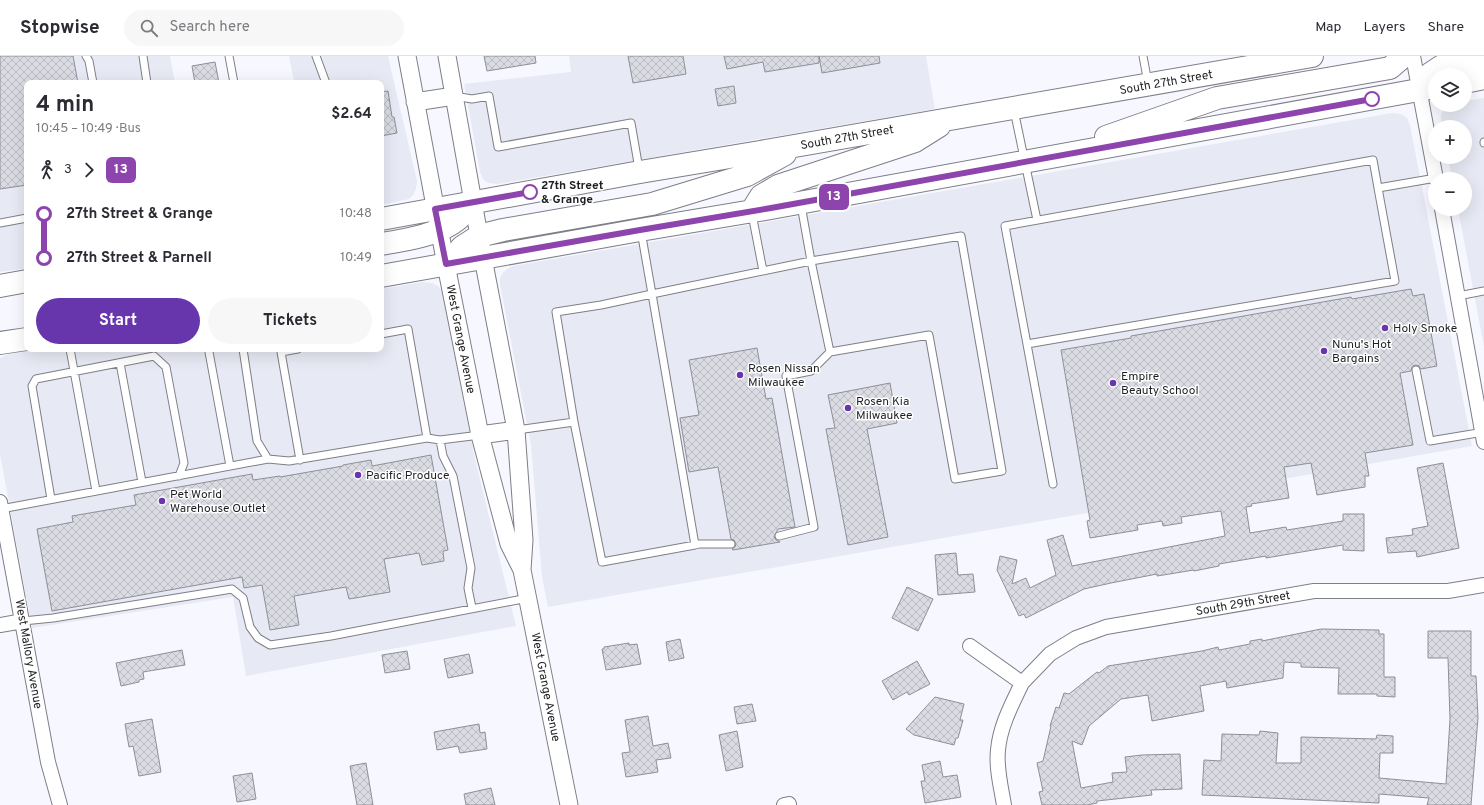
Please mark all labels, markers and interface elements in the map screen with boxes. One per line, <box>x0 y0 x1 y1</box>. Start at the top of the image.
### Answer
search box <box>124 10 404 46</box>
text: Stopwise <box>20 16 100 40</box>
icon: search <box>138 17 160 39</box>
text: Search here <box>170 18 250 37</box>
text: Map <box>1315 19 1341 36</box>
text: Layers <box>1363 19 1405 36</box>
text: Share <box>1427 19 1464 36</box>
street label: South 27th Street <box>1118 67 1214 99</box>
map controls <box>1428 68 1472 216</box>
button: layers <box>1428 68 1472 112</box>
unlabelled marker <box>1364 91 1380 107</box>
text: 4 min <box>36 92 94 119</box>
text: $2.64 <box>331 105 372 124</box>
button: + <box>1428 120 1472 164</box>
text: 10:45 – 10:49 · Bus <box>36 121 141 137</box>
street label: South 27th Street <box>799 122 895 154</box>
icon: walk <box>36 159 58 181</box>
icon: forward <box>78 159 100 181</box>
text: 13 <box>114 161 128 178</box>
text: 3 <box>64 162 72 178</box>
button: − <box>1428 172 1472 216</box>
place label: 27th Street & Grange <box>541 178 604 208</box>
marker: 27th Street & Grange <box>522 184 538 200</box>
line badge: 13 <box>816 184 852 210</box>
text: 13 <box>827 188 841 205</box>
text: 27th Street & Grange <box>66 205 213 224</box>
text: 10:48 <box>340 206 372 222</box>
text: 27th Street & Parnell <box>66 249 212 268</box>
text: 10:49 <box>340 250 372 266</box>
street label: West Grange Avenue <box>442 283 478 395</box>
button: Start <box>36 298 200 344</box>
button: Tickets <box>208 298 372 344</box>
place label: Holy Smoke <box>1393 321 1457 337</box>
marker: Holy Smoke <box>1380 323 1390 333</box>
place label: Nunu's Hot Bargains <box>1332 337 1391 367</box>
marker: Nunu's Hot Bargains <box>1319 346 1329 356</box>
place label: Rosen Nissan Milwaukee <box>748 361 820 391</box>
place label: Empire Beauty School <box>1121 369 1199 399</box>
marker: Rosen Nissan Milwaukee <box>735 370 745 380</box>
marker: Empire Beauty School <box>1108 378 1118 388</box>
place label: Rosen Kia Milwaukee <box>856 394 913 424</box>
marker: Rosen Kia Milwaukee <box>843 403 853 413</box>
place label: Pacific Produce <box>366 468 450 484</box>
marker: Pacific Produce <box>353 470 363 480</box>
place label: Pet World Warehouse Outlet <box>170 487 266 517</box>
marker: Pet World Warehouse Outlet <box>157 496 167 506</box>
street label: South 29th Street <box>1195 588 1292 620</box>
street label: West Mallory Avenue <box>10 598 46 710</box>
street label: West Grange Avenue <box>527 631 563 743</box>

